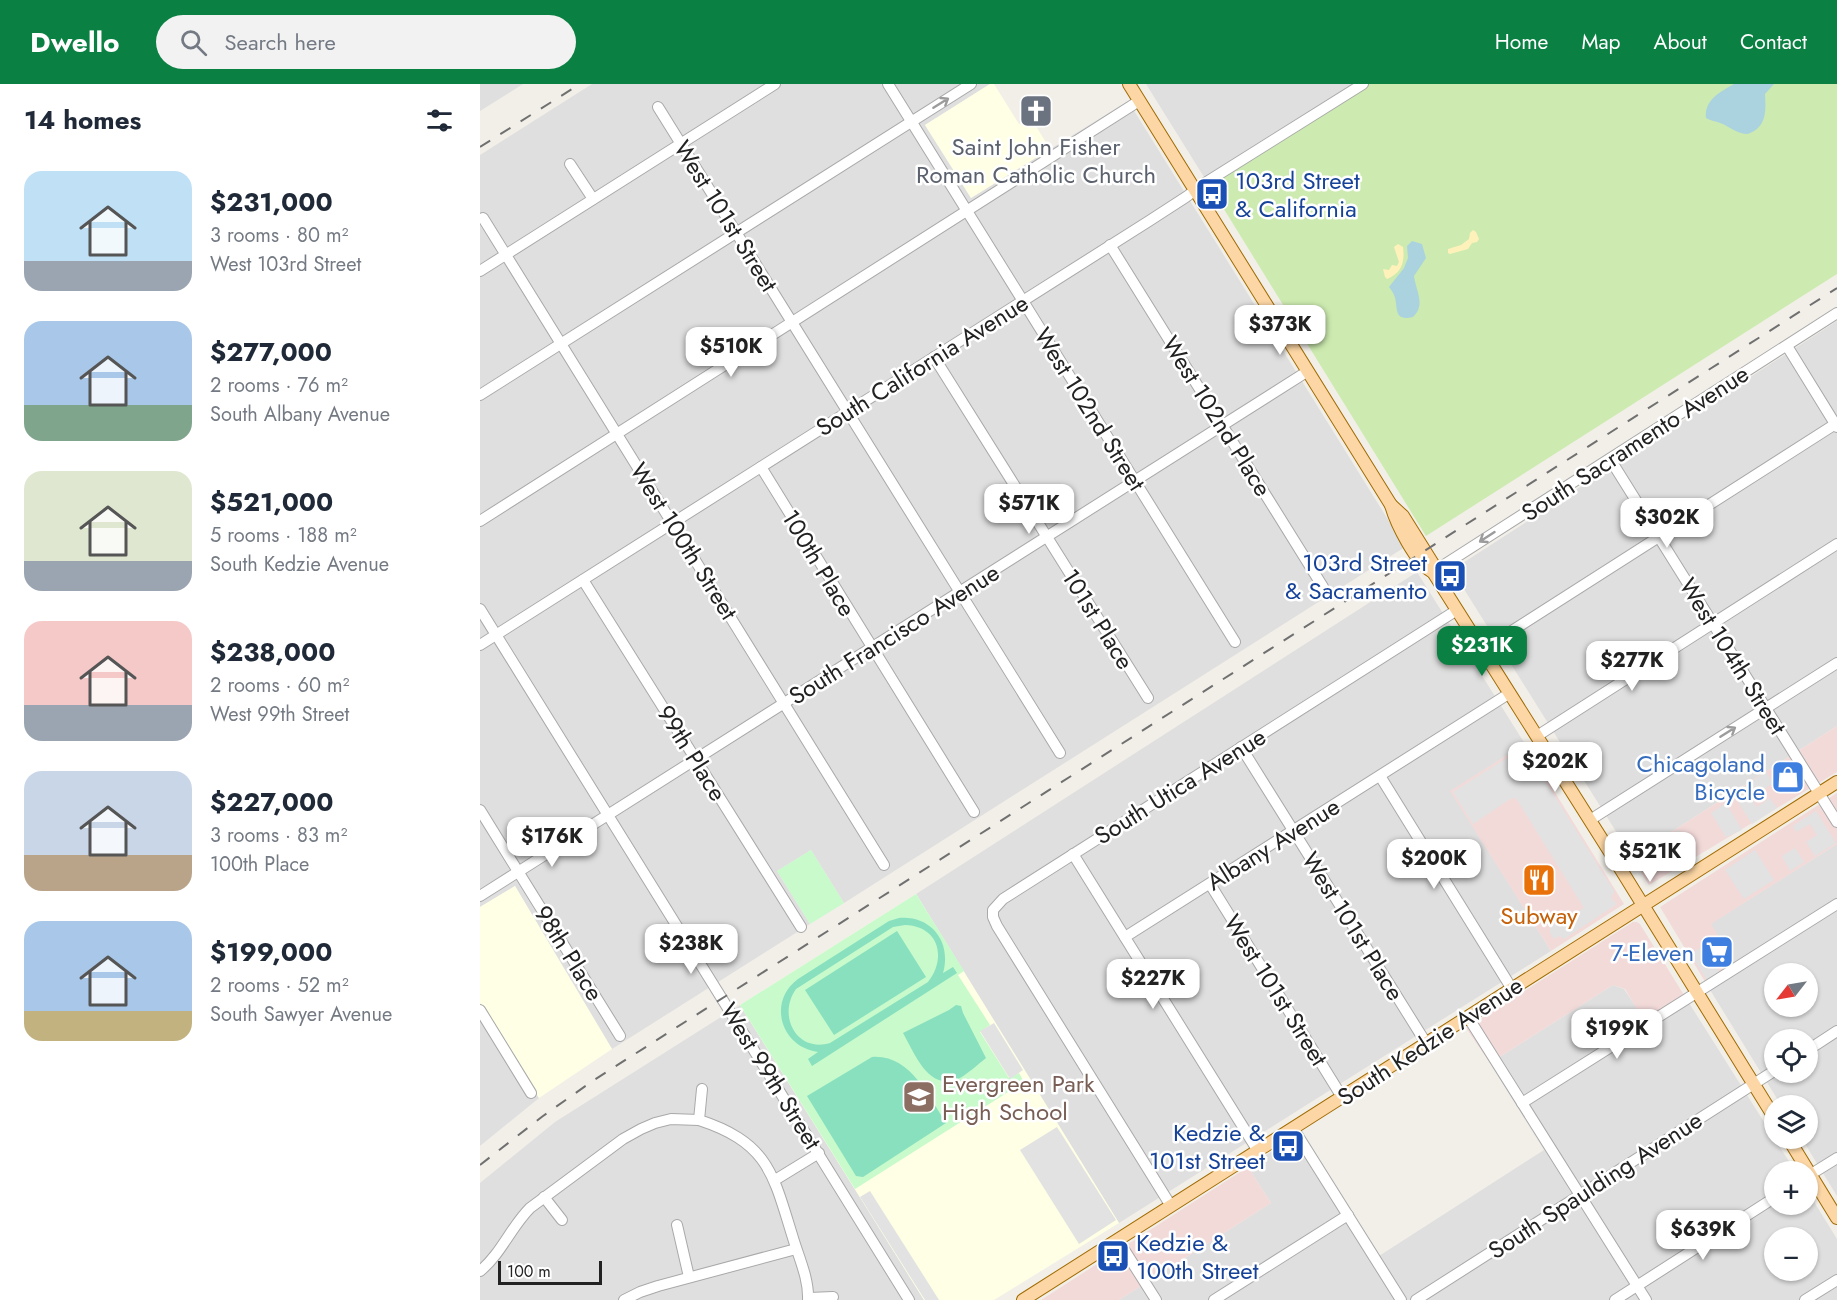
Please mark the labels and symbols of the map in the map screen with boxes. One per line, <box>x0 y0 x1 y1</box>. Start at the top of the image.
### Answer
church icon: Saint John Fisher Roman Catholic Church <box>1018 93 1054 129</box>
one-way arrow <box>933 97 949 109</box>
place label: Saint John Fisher Roman Catholic Church <box>916 129 1156 192</box>
street label: West 101st Street <box>665 133 787 299</box>
place label: 103rd Street & California <box>1235 163 1360 226</box>
bus stop icon: 103rd Street & California <box>1194 176 1230 212</box>
street label: South California Avenue <box>809 285 1035 445</box>
pin: $373K <box>1238 305 1322 356</box>
street label: West 102nd Street <box>1026 321 1154 498</box>
pin: $510K <box>689 327 773 378</box>
street label: West 102nd Place <box>1154 329 1280 503</box>
street label: South Sacramento Avenue <box>1514 356 1756 530</box>
street label: West 100th Street <box>622 456 746 626</box>
pin: $571K <box>987 484 1071 535</box>
pin: $302K <box>1625 498 1709 549</box>
street label: 100th Place <box>773 503 865 623</box>
one-way arrow <box>1479 532 1496 544</box>
place label: 103rd Street & Sacramento <box>1285 545 1427 608</box>
street label: South Francisco Avenue <box>782 555 1006 713</box>
bus stop icon: 103rd Street & Sacramento <box>1432 558 1468 594</box>
street label: 101st Place <box>1053 562 1143 676</box>
street label: West 104th Street <box>1671 571 1795 741</box>
pin: $231K <box>1440 626 1524 677</box>
pin: $277K <box>1590 641 1674 692</box>
street label: 99th Place <box>649 698 735 808</box>
street label: South Utica Avenue <box>1087 719 1273 853</box>
one-way arrow <box>1719 726 1736 738</box>
pin: $202K <box>1513 742 1597 793</box>
place label: Chicagoland Bicycle <box>1637 746 1765 809</box>
shop icon: Chicagoland Bicycle <box>1770 759 1806 795</box>
street label: Albany Avenue <box>1199 789 1347 899</box>
pin: $176K <box>510 817 594 868</box>
pin: $521K <box>1608 832 1692 883</box>
pin: $200K <box>1392 839 1476 890</box>
street label: West 101st Place <box>1293 845 1413 1007</box>
restaurant icon: Subway <box>1521 862 1557 898</box>
place label: Subway <box>1500 898 1578 933</box>
street label: 98th Place <box>526 899 612 1007</box>
street label: West 101st Street <box>1215 907 1337 1073</box>
pin: $238K <box>649 924 733 975</box>
supermarket icon: 7-Eleven <box>1699 934 1735 970</box>
place label: 7-Eleven <box>1610 935 1694 970</box>
pin: $227K <box>1111 959 1195 1010</box>
north arrow <box>1764 963 1818 1017</box>
street label: South Kedzie Avenue <box>1330 968 1530 1114</box>
street label: West 99th Street <box>712 996 830 1156</box>
pin: $199K <box>1575 1009 1659 1060</box>
place label: Evergreen Park High School <box>942 1066 1095 1129</box>
school or university icon: Evergreen Park High School <box>901 1079 937 1115</box>
street label: South Spaulding Avenue <box>1481 1102 1709 1268</box>
place label: Kedzie & 101st Street <box>1149 1115 1265 1178</box>
bus stop icon: Kedzie & 101st Street <box>1270 1128 1306 1164</box>
pin: $639K <box>1661 1210 1745 1261</box>
place label: Kedzie & 100th Street <box>1136 1225 1259 1288</box>
bus stop icon: Kedzie & 100th Street <box>1095 1238 1131 1274</box>
scale bar <box>498 1258 602 1286</box>

